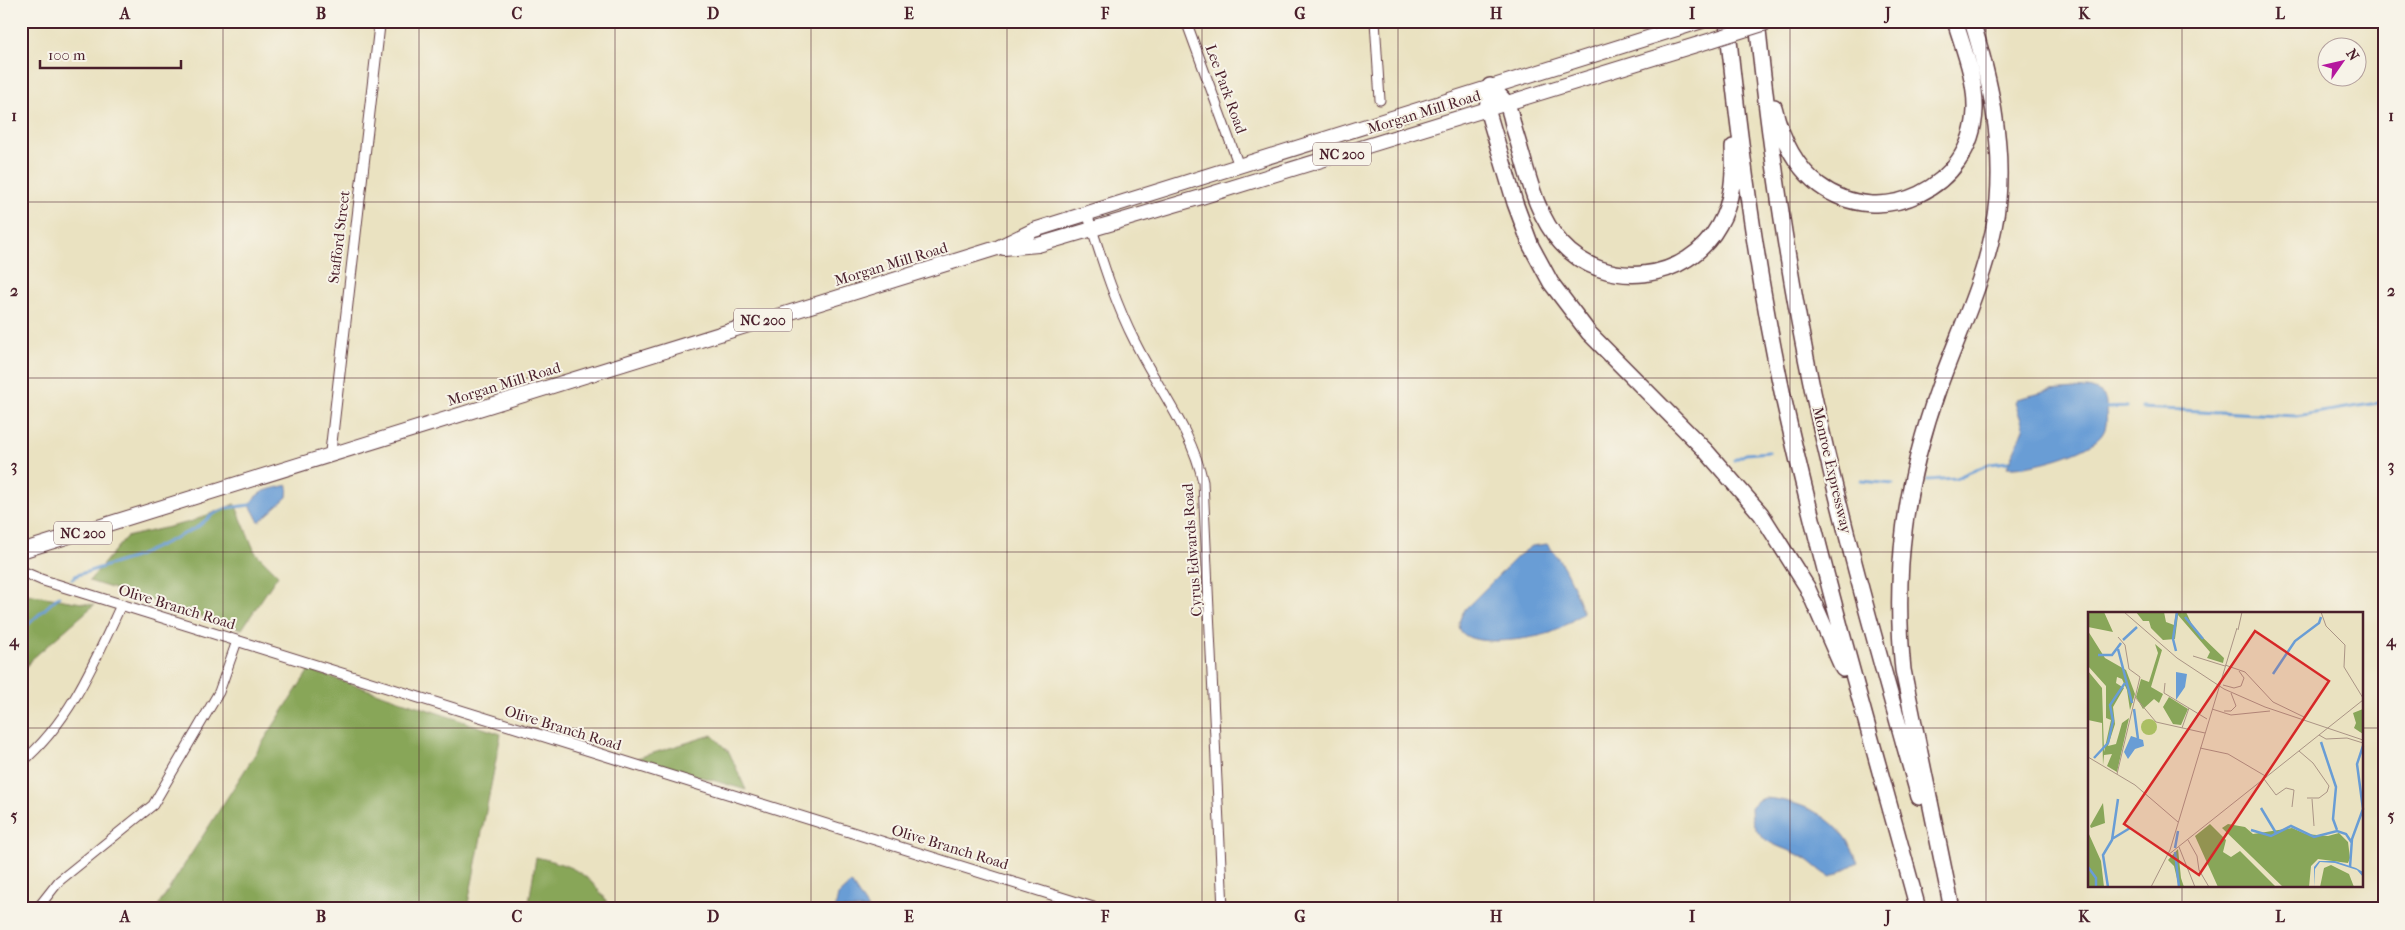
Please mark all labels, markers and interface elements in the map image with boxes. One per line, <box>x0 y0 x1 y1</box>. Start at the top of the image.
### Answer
text: A <box>119 4 131 23</box>
text: B <box>316 4 326 23</box>
text: C <box>512 4 523 23</box>
text: D <box>707 4 719 23</box>
text: E <box>904 4 914 23</box>
text: F <box>1100 4 1110 23</box>
text: G <box>1294 4 1306 23</box>
text: H <box>1490 4 1503 23</box>
text: I <box>1689 4 1696 23</box>
text: J <box>1883 4 1891 24</box>
text: K <box>2078 4 2091 23</box>
text: L <box>2275 4 2285 23</box>
scale bar <box>40 38 181 70</box>
north arrow <box>2318 38 2368 88</box>
street label: Lee Park Road <box>1202 42 1251 137</box>
text: 100 m <box>48 46 86 64</box>
text: N <box>2342 46 2363 64</box>
street label: Morgan Mill Road <box>1365 86 1484 138</box>
text: 1 <box>11 106 17 125</box>
text: 1 <box>2388 106 2394 125</box>
road number: NC 200 <box>1313 142 1371 166</box>
street label: Stafford Street <box>324 189 354 285</box>
street label: Morgan Mill Road <box>832 238 951 290</box>
text: 2 <box>10 281 18 300</box>
text: 2 <box>2387 281 2395 300</box>
road number: NC 200 <box>734 308 792 332</box>
street label: Morgan Mill Road <box>445 358 564 410</box>
street label: Monroe Expressway <box>1809 405 1856 536</box>
text: 3 <box>11 456 17 476</box>
text: 3 <box>2388 456 2394 476</box>
street label: Cyrus Edwards Road <box>1178 482 1206 617</box>
road number: NC 200 <box>54 522 112 544</box>
street label: Olive Branch Road <box>116 581 238 634</box>
inset map <box>2088 612 2362 888</box>
text: 4 <box>8 631 20 651</box>
text: 4 <box>2385 631 2397 651</box>
street label: Olive Branch Road <box>502 702 624 755</box>
text: 5 <box>11 806 18 825</box>
text: 5 <box>2388 806 2395 825</box>
street label: Olive Branch Road <box>889 821 1011 874</box>
text: A <box>119 907 131 926</box>
text: B <box>316 907 326 926</box>
text: C <box>512 907 523 926</box>
text: D <box>707 907 719 926</box>
text: E <box>904 907 914 926</box>
text: F <box>1100 907 1110 926</box>
text: G <box>1294 907 1306 926</box>
text: H <box>1490 907 1503 926</box>
text: I <box>1689 907 1696 926</box>
text: J <box>1883 907 1891 927</box>
text: K <box>2078 907 2091 926</box>
text: L <box>2275 907 2285 926</box>

